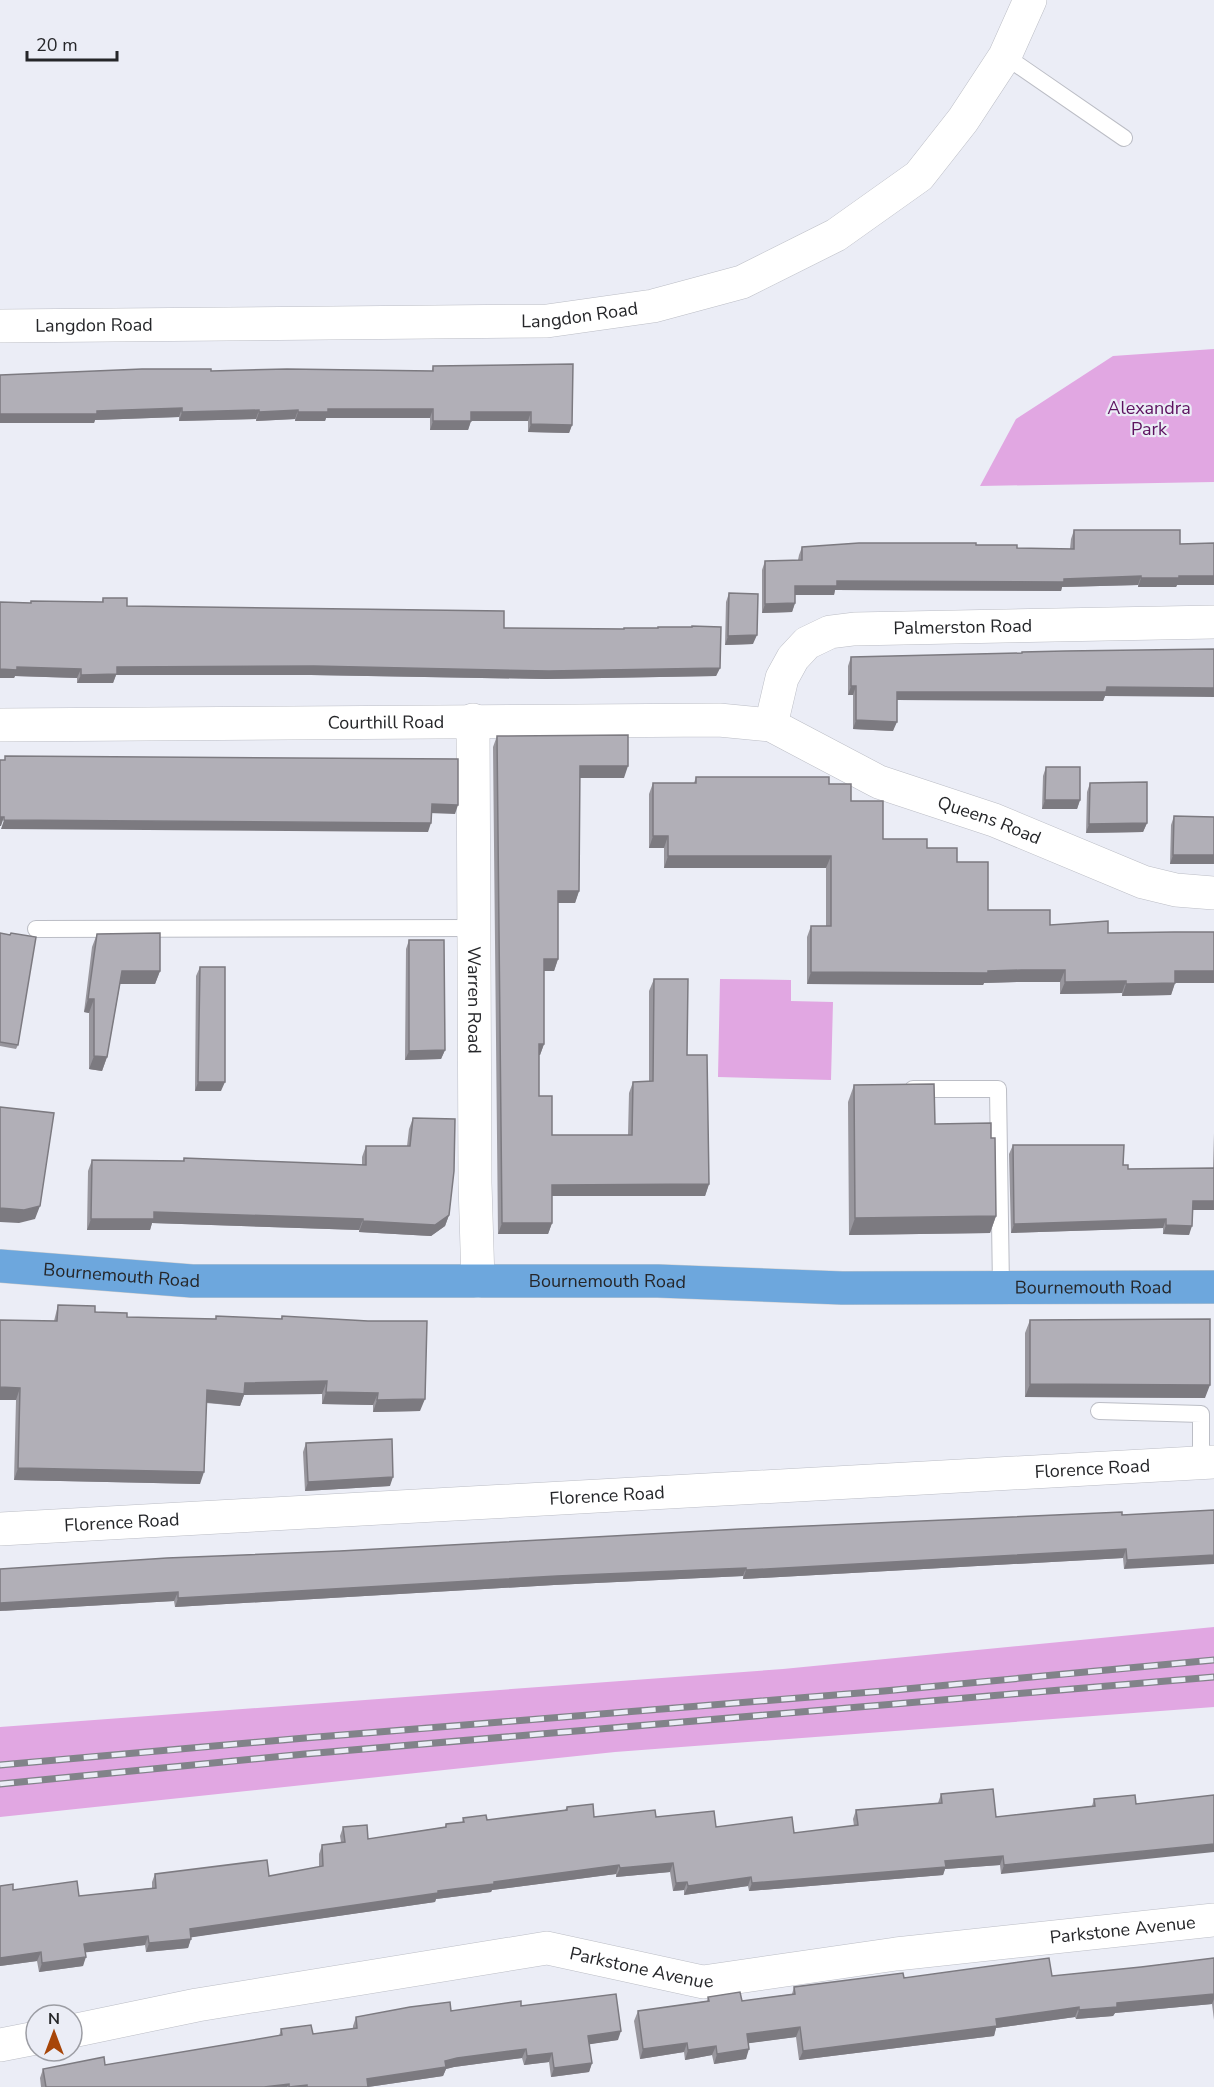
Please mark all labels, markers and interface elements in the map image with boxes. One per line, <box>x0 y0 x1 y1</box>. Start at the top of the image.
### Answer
scale bar <box>27 24 117 62</box>
text: 20 m <box>36 33 78 57</box>
street label: Langdon Road <box>521 296 639 333</box>
street label: Langdon Road <box>35 313 153 338</box>
park label: Alexandra Park <box>1107 396 1191 441</box>
street label: Palmerston Road <box>893 614 1032 640</box>
street label: Courthill Road <box>328 710 444 735</box>
street label: Queens Road <box>934 790 1045 850</box>
street label: Warren Road <box>462 946 486 1054</box>
street label: Bournemouth Road <box>42 1257 200 1293</box>
street label: Bournemouth Road <box>529 1269 686 1294</box>
street label: Bournemouth Road <box>1015 1275 1172 1300</box>
street label: Florence Road <box>1034 1454 1151 1484</box>
street label: Florence Road <box>549 1480 665 1511</box>
street label: Florence Road <box>63 1507 180 1537</box>
street label: Parkstone Avenue <box>1049 1910 1197 1949</box>
street label: Parkstone Avenue <box>567 1941 715 1994</box>
north arrow <box>24 2003 84 2063</box>
text: N <box>48 2008 60 2030</box>

